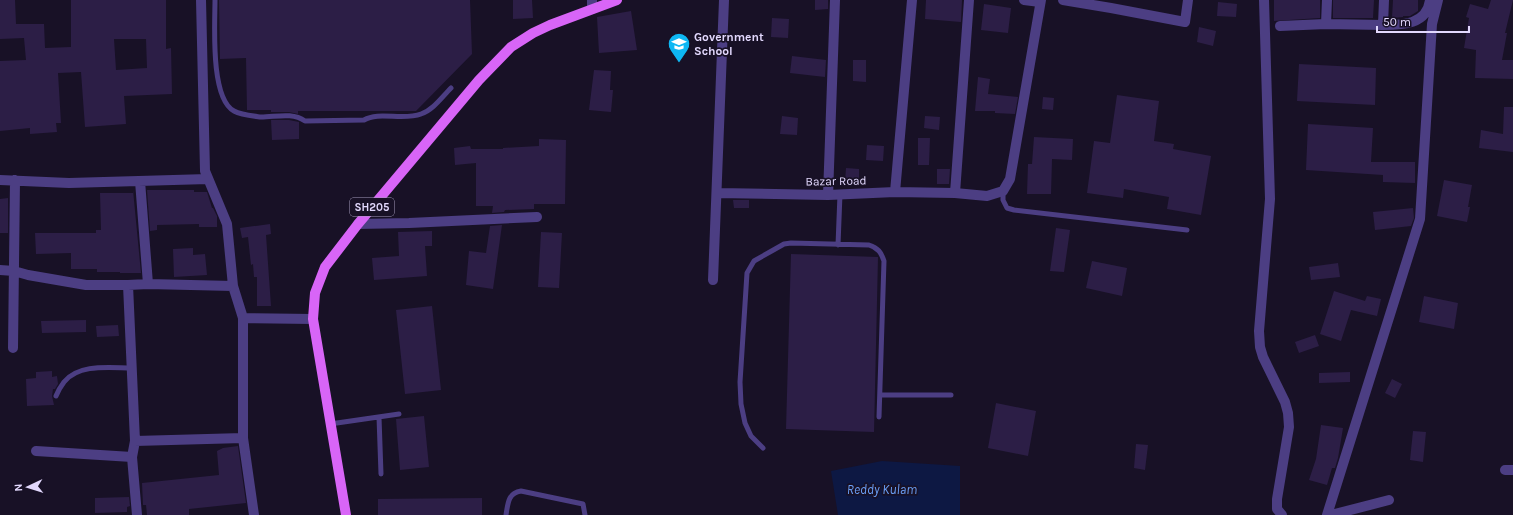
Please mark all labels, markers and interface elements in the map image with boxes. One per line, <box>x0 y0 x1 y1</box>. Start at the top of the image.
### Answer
scale bar <box>1377 8 1469 34</box>
text: 50 m <box>1383 15 1411 29</box>
place label: Government School <box>694 30 764 58</box>
school or university icon: Government School <box>666 31 692 64</box>
street label: Bazar Road <box>805 173 867 189</box>
road number: SH205 <box>350 198 394 216</box>
north arrow <box>8 467 48 507</box>
water label: Reddy Kulam <box>847 482 917 497</box>
text: N <box>12 483 25 492</box>

